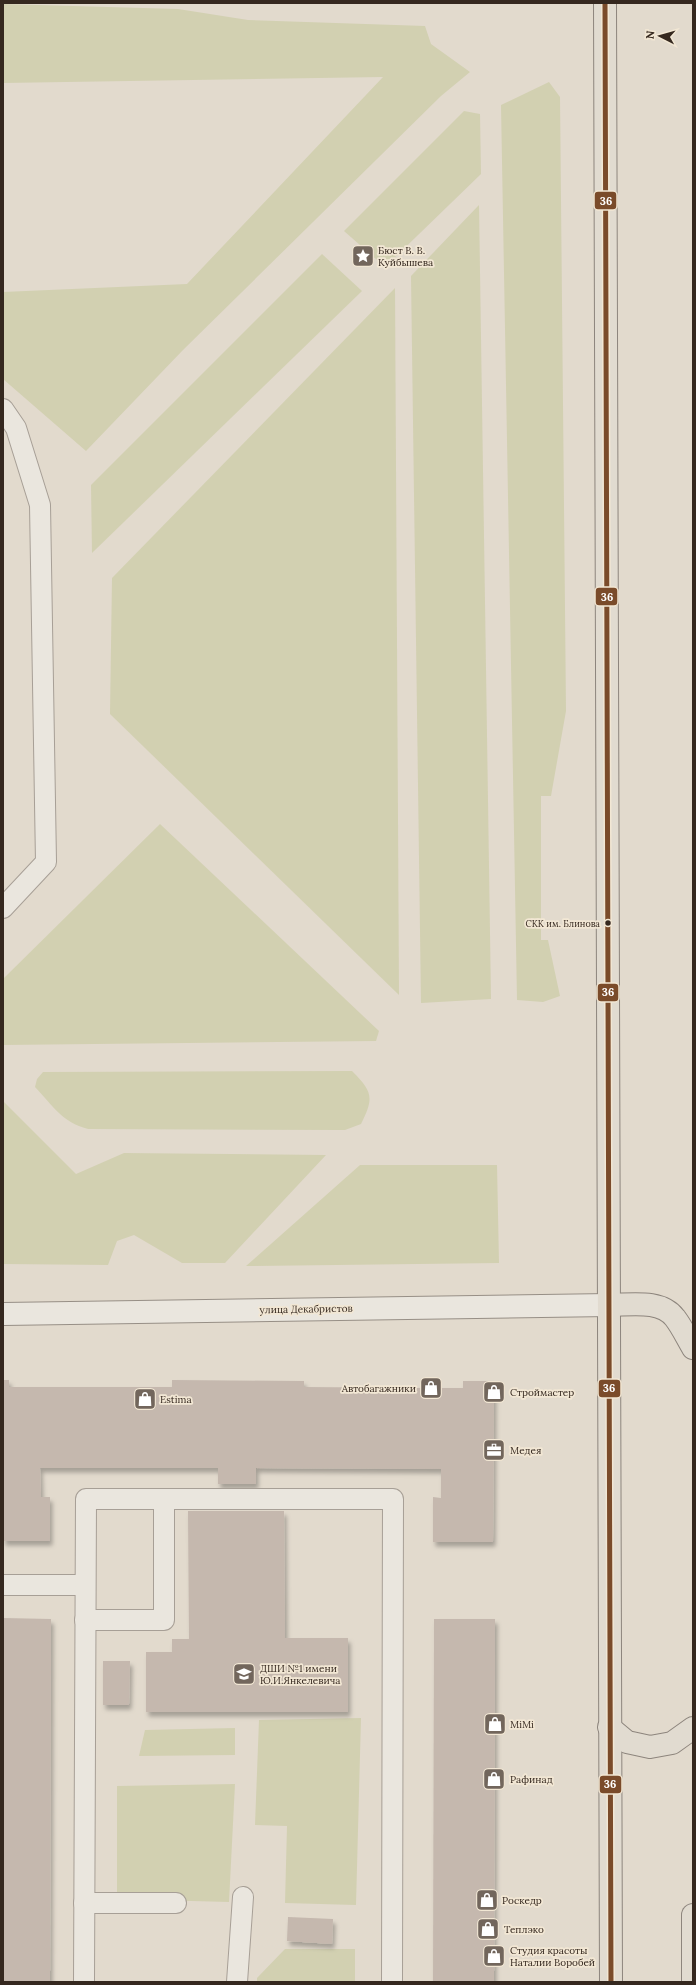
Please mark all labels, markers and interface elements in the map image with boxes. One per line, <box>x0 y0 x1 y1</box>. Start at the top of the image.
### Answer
north arrow <box>640 16 680 56</box>
text: N <box>643 30 658 40</box>
line badge: 36 <box>594 191 617 210</box>
text: 36 <box>600 194 612 208</box>
place icon: Бюст В. В. Куйбышева <box>350 243 376 269</box>
place label: Бюст В. В. Куйбышева <box>378 244 433 269</box>
line badge: 36 <box>595 587 618 606</box>
text: 36 <box>601 590 613 604</box>
place label: СКК им. Блинова <box>525 918 600 929</box>
marker: СКК им. Блинова <box>603 918 613 928</box>
line badge: 36 <box>597 983 619 1002</box>
text: 36 <box>602 985 614 999</box>
street label: улица Декабристов <box>259 1302 353 1316</box>
shop icon: Автобагажники <box>418 1375 444 1401</box>
shop icon: Строймастер <box>481 1379 507 1405</box>
line badge: 36 <box>598 1379 621 1398</box>
text: 36 <box>603 1381 615 1395</box>
place label: Автобагажники <box>341 1382 416 1395</box>
shop icon: Estima <box>132 1386 158 1412</box>
place label: Строймастер <box>510 1386 574 1399</box>
place label: Estima <box>160 1393 192 1406</box>
office icon: Медея <box>481 1437 507 1463</box>
place label: Медея <box>510 1444 541 1457</box>
school or university icon: ДШИ №1 имени Ю.И.Янкелевича <box>231 1661 257 1687</box>
place label: ДШИ №1 имени Ю.И.Янкелевича <box>260 1662 341 1687</box>
shop icon: MiMi <box>482 1711 508 1737</box>
place label: MiMi <box>510 1718 534 1731</box>
shop icon: Рафинад <box>481 1766 507 1792</box>
place label: Рафинад <box>510 1773 553 1786</box>
line badge: 36 <box>599 1775 622 1794</box>
text: 36 <box>604 1777 616 1791</box>
shop icon: Роскедр <box>474 1887 500 1913</box>
place label: Роскедр <box>502 1894 542 1907</box>
shop icon: Теплэко <box>475 1916 501 1942</box>
place label: Теплэко <box>504 1923 544 1936</box>
shop icon: Студия красоты Наталии Воробей <box>481 1943 507 1969</box>
place label: Студия красоты Наталии Воробей <box>510 1944 595 1969</box>

